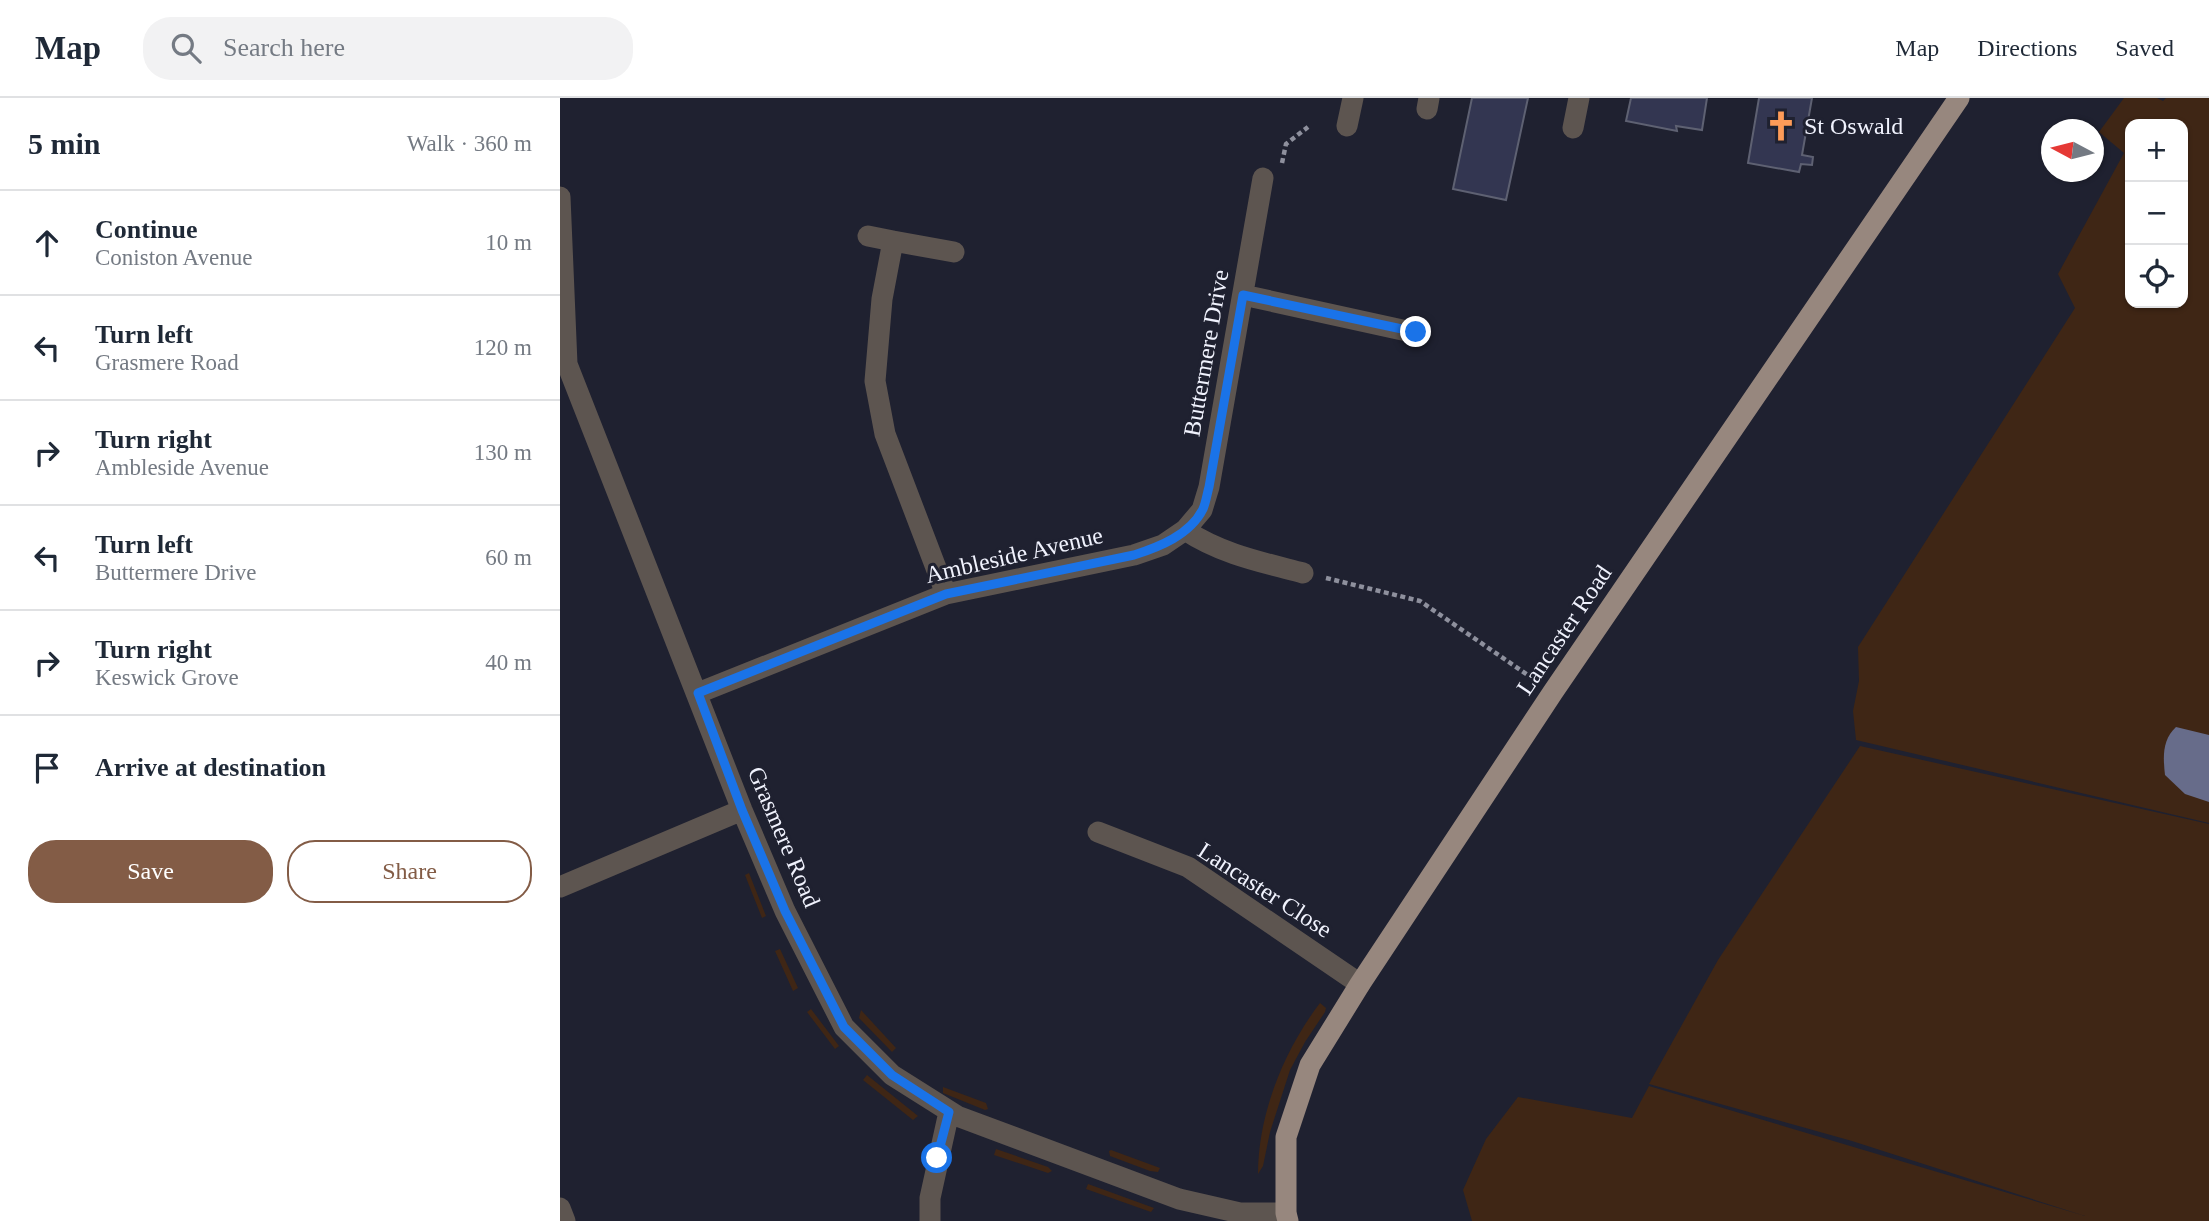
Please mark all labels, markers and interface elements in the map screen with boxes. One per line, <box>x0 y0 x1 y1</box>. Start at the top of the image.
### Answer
search box <box>143 17 633 80</box>
icon: search <box>167 29 205 67</box>
text: Map <box>35 30 101 66</box>
text: Search here <box>223 33 345 62</box>
text: Map <box>1895 35 1939 61</box>
text: Directions <box>1977 35 2077 61</box>
text: Saved <box>2115 35 2174 61</box>
church icon: St Oswald <box>1764 109 1798 143</box>
place label: St Oswald <box>1804 113 1903 139</box>
north arrow <box>2041 119 2104 182</box>
map controls <box>2125 119 2188 308</box>
button: + <box>2125 119 2188 182</box>
text: 5 min <box>28 127 101 160</box>
text: Walk · 360 m <box>407 131 532 156</box>
button: − <box>2125 182 2188 245</box>
text: Continue <box>95 215 198 244</box>
icon: ahead <box>28 224 66 262</box>
text: 10 m <box>485 230 532 255</box>
text: Coniston Avenue <box>95 245 252 270</box>
button: locate <box>2125 245 2188 308</box>
street label: Buttermere Drive <box>1179 268 1233 438</box>
route end <box>1400 316 1431 347</box>
text: Turn left <box>95 320 193 349</box>
icon: left <box>28 329 66 367</box>
text: 120 m <box>474 335 532 360</box>
text: Grasmere Road <box>95 350 239 375</box>
text: Turn right <box>95 425 212 454</box>
icon: right <box>28 434 66 472</box>
text: 130 m <box>474 440 532 465</box>
text: Ambleside Avenue <box>95 455 269 480</box>
street label: Ambleside Avenue <box>923 522 1105 588</box>
text: Turn left <box>95 530 193 559</box>
icon: left <box>28 539 66 577</box>
text: 60 m <box>485 545 532 570</box>
text: Buttermere Drive <box>95 560 257 585</box>
street label: Lancaster Road <box>1511 561 1617 699</box>
text: Turn right <box>95 635 212 664</box>
icon: right <box>28 644 66 682</box>
text: 40 m <box>485 650 532 675</box>
text: Keswick Grove <box>95 665 239 690</box>
icon: arrive <box>28 749 66 787</box>
text: Arrive at destination <box>95 753 326 782</box>
street label: Grasmere Road <box>743 763 825 911</box>
street label: Lancaster Close <box>1193 837 1337 943</box>
button: Save <box>28 840 273 903</box>
button: Share <box>287 840 532 903</box>
route start <box>921 1142 952 1173</box>

